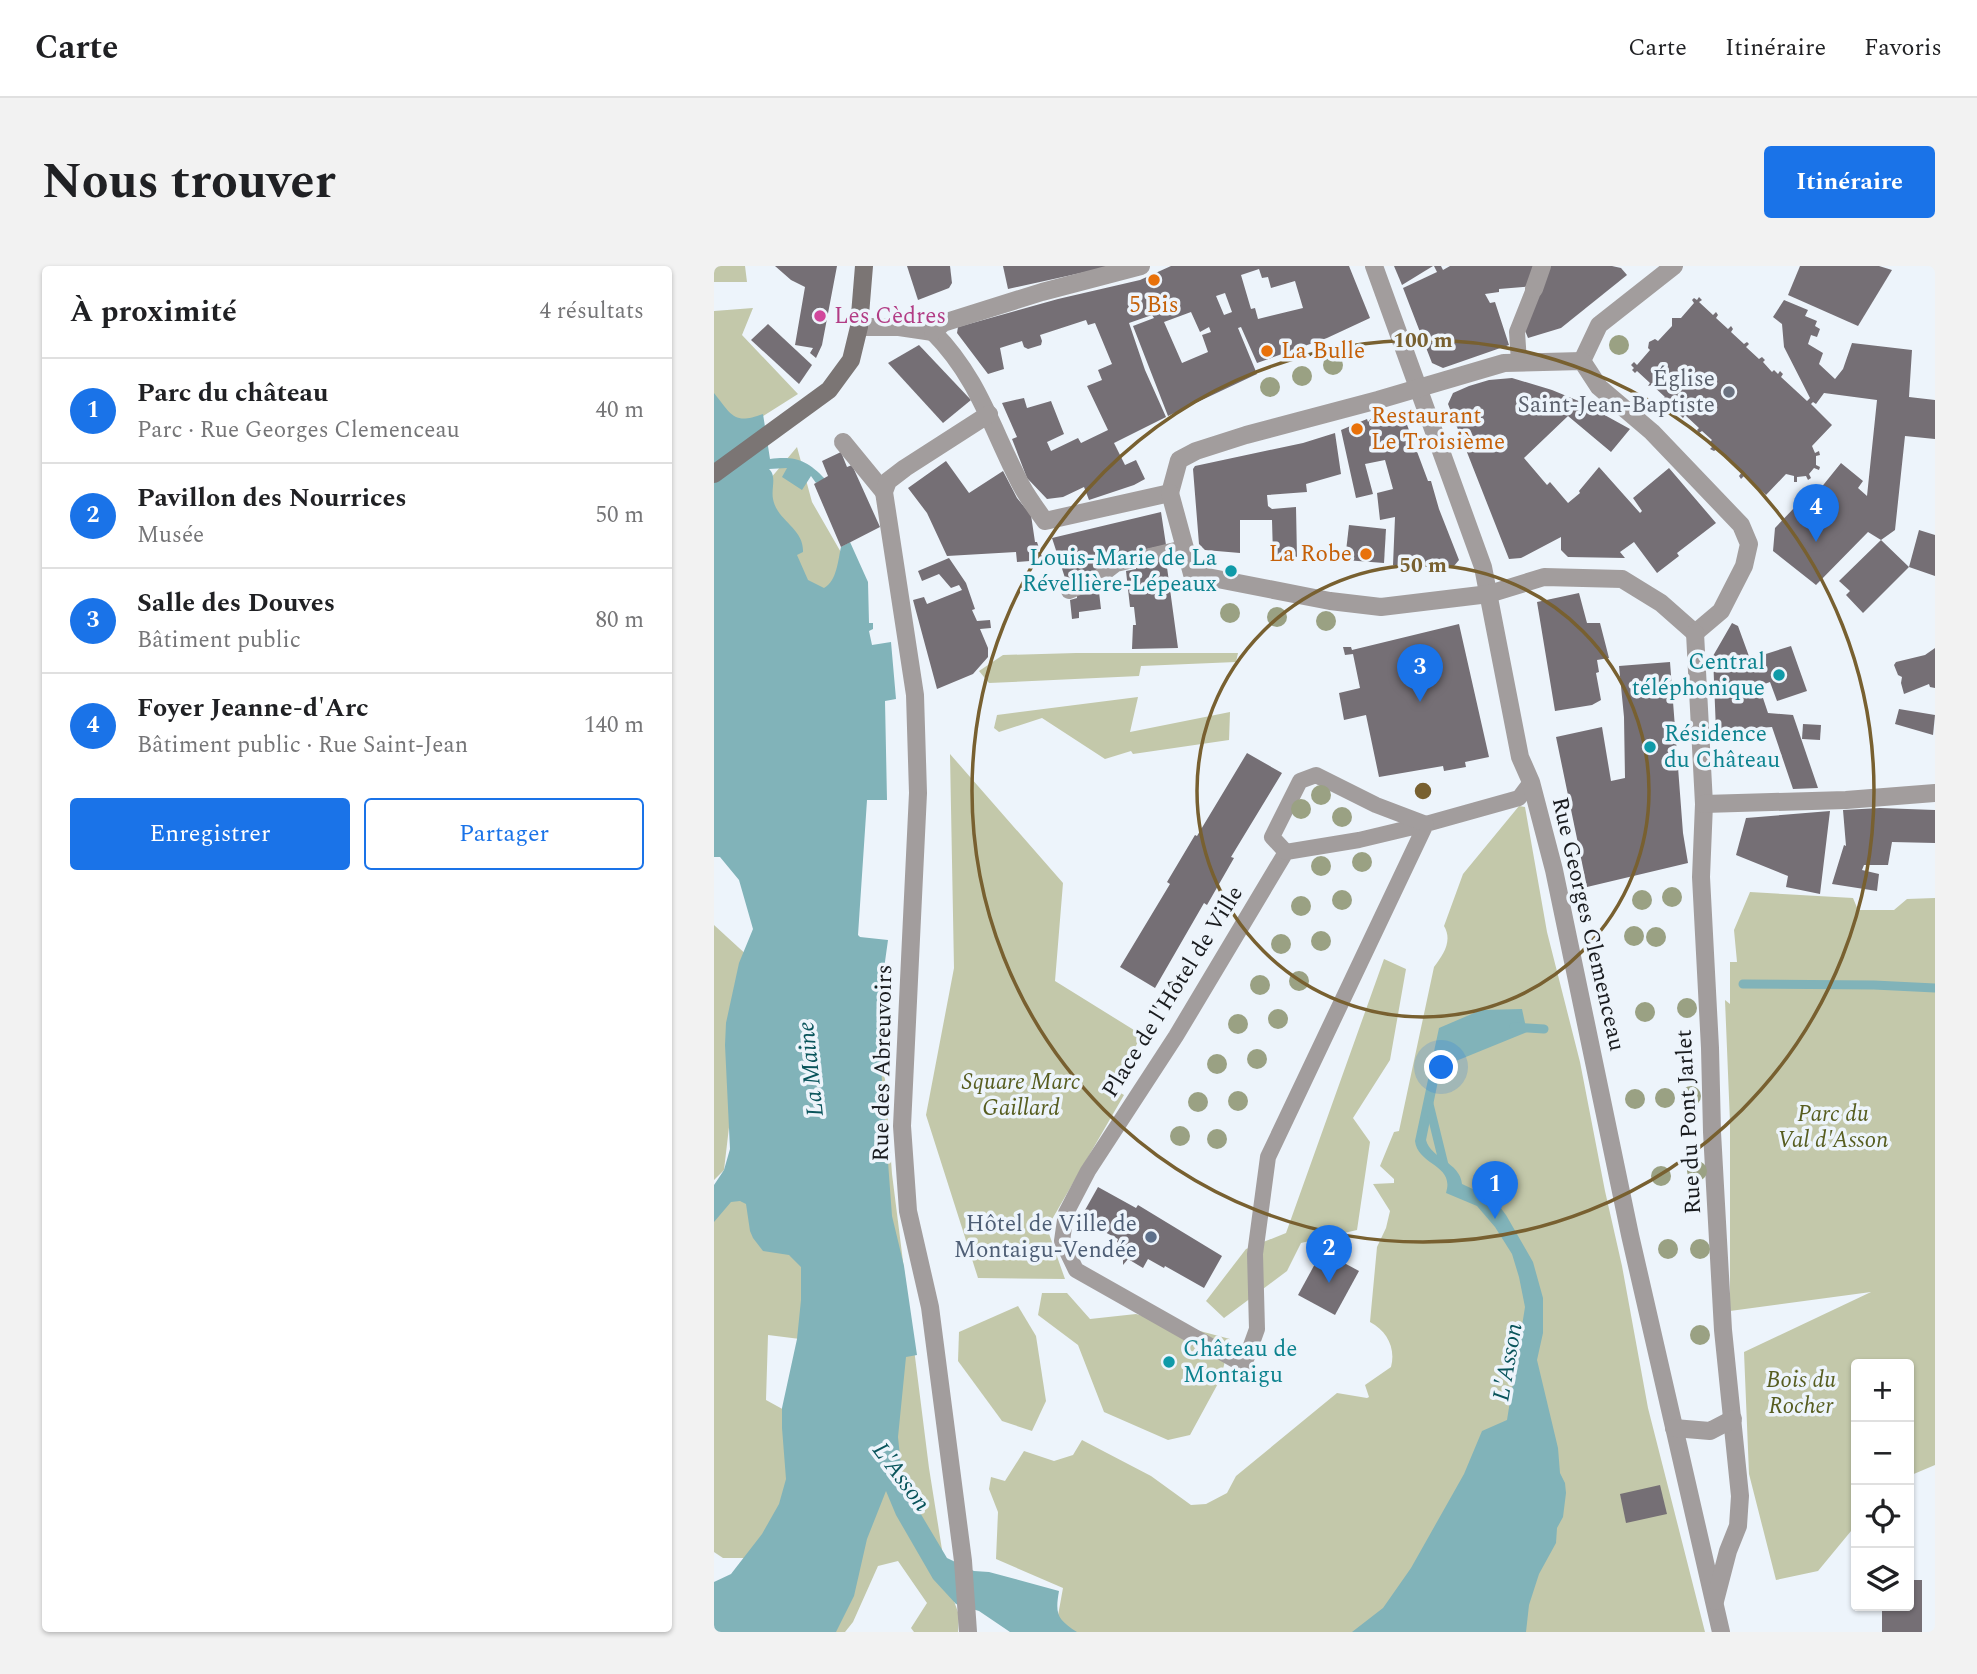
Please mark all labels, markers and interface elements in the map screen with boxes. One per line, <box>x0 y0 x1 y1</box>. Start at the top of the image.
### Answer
text: Carte <box>35 23 118 73</box>
text: Carte <box>1628 30 1687 66</box>
text: Itinéraire <box>1725 30 1826 66</box>
text: Favoris <box>1864 30 1942 66</box>
text: Nous trouver <box>42 145 335 220</box>
button: Itinéraire <box>1764 146 1935 218</box>
marker: 5 Bis <box>1146 272 1162 288</box>
place label: 5 Bis <box>1129 288 1179 323</box>
text: À proximité <box>70 289 237 335</box>
text: 4 résultats <box>539 294 644 329</box>
place label: Les Cèdres <box>834 299 946 334</box>
marker: Les Cèdres <box>812 308 828 324</box>
text: 100 m <box>1393 325 1453 357</box>
place label: La Bulle <box>1281 334 1365 369</box>
marker: La Bulle <box>1259 343 1275 359</box>
place label: Église Saint-Jean-Baptiste <box>1517 362 1715 423</box>
text: Parc du château <box>137 373 328 413</box>
marker: Église Saint-Jean-Baptiste <box>1721 384 1737 400</box>
text: 1 <box>87 393 99 428</box>
text: 40 m <box>595 393 644 428</box>
place label: Restaurant Le Troisième <box>1371 399 1505 460</box>
text: Parc · Rue Georges Clemenceau <box>137 413 460 448</box>
marker: Restaurant Le Troisième <box>1349 421 1365 437</box>
text: Pavillon des Nourrices <box>137 478 407 518</box>
pin: 4 <box>1793 484 1839 542</box>
text: 2 <box>87 498 99 533</box>
text: 50 m <box>595 498 644 533</box>
text: Musée <box>137 518 204 553</box>
place label: La Robe <box>1269 537 1352 572</box>
place label: Louis-Marie de La Révellière-Lépeaux <box>1022 541 1217 602</box>
marker: La Robe <box>1358 546 1374 562</box>
text: 50 m <box>1399 550 1447 582</box>
marker: Louis-Marie de La Révellière-Lépeaux <box>1223 563 1239 579</box>
text: Salle des Douves <box>137 583 335 623</box>
text: 3 <box>87 603 99 638</box>
text: 80 m <box>595 603 644 638</box>
text: Bâtiment public <box>137 623 301 658</box>
pin: 3 <box>1397 644 1443 702</box>
place label: Central téléphonique <box>1632 645 1765 706</box>
marker: Central téléphonique <box>1771 667 1787 683</box>
text: Foyer Jeanne-d'Arc <box>137 688 369 728</box>
text: 4 <box>87 708 99 743</box>
text: 140 m <box>584 708 644 743</box>
place label: Résidence du Château <box>1664 717 1780 778</box>
text: Bâtiment public · Rue Saint-Jean <box>137 728 468 763</box>
marker: Résidence du Château <box>1642 739 1658 755</box>
centre of rings <box>1411 779 1435 803</box>
street label: Rue Georges Clemenceau <box>1542 793 1634 1055</box>
button: Enregistrer <box>70 798 350 870</box>
button: Partager <box>364 798 644 870</box>
street label: Place de l'Hôtel de Ville <box>1093 879 1253 1105</box>
street label: Rue des Abreuvoirs <box>864 964 902 1162</box>
water label: La Maine <box>788 1020 834 1118</box>
street label: Rue du Pont Jarlet <box>1667 1029 1711 1215</box>
your location <box>1424 1050 1458 1084</box>
park label: Square Marc Gaillard <box>962 1065 1080 1126</box>
park label: Parc du Val d'Asson <box>1777 1097 1889 1158</box>
pin: 1 <box>1472 1161 1518 1219</box>
place label: Hôtel de Ville de Montaigu-Vendée <box>954 1207 1137 1268</box>
pin: 2 <box>1306 1225 1352 1283</box>
marker: Hôtel de Ville de Montaigu-Vendée <box>1143 1229 1159 1245</box>
water label: L'Asson <box>1483 1320 1533 1404</box>
place label: Château de Montaigu <box>1183 1332 1298 1393</box>
marker: Château de Montaigu <box>1161 1354 1177 1370</box>
map controls <box>1851 1359 1914 1611</box>
button: + <box>1851 1359 1914 1422</box>
park label: Bois du Rocher <box>1766 1363 1836 1424</box>
button: − <box>1851 1422 1914 1485</box>
water label: L'Asson <box>863 1435 939 1520</box>
button: locate <box>1851 1485 1914 1548</box>
button: layers <box>1851 1548 1914 1611</box>

